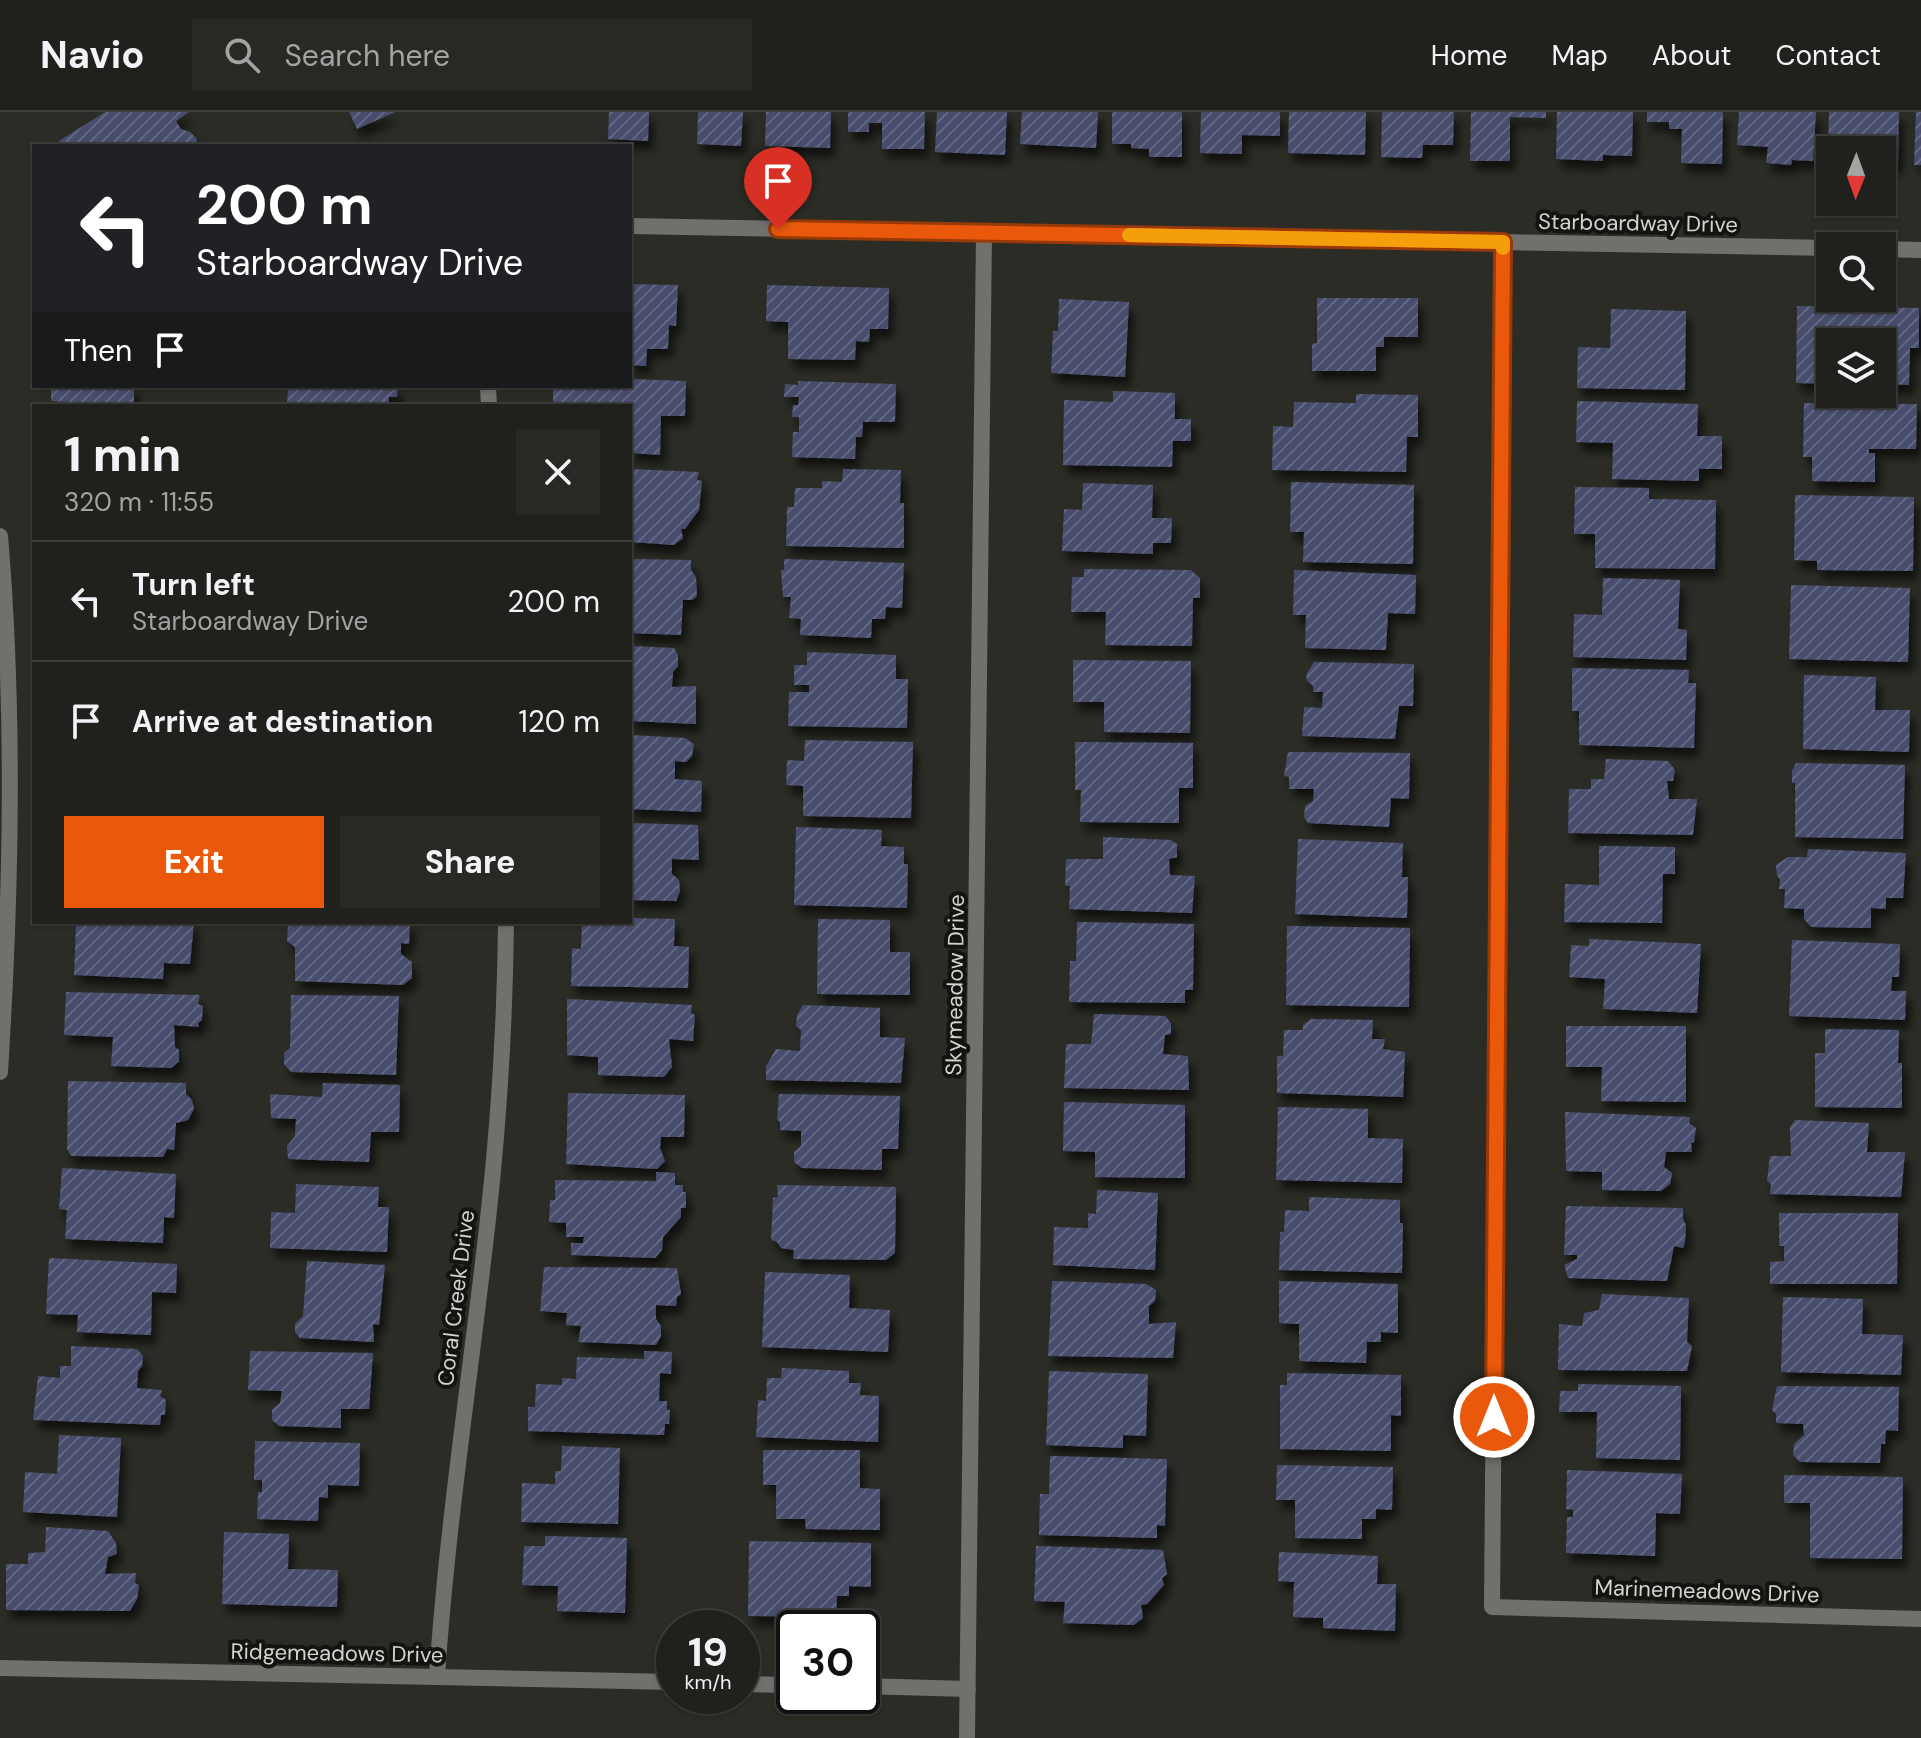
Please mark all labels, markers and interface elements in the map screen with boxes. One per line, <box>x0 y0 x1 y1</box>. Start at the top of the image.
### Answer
search box <box>192 19 752 91</box>
text: Navio <box>40 30 144 80</box>
icon: search <box>220 33 264 77</box>
text: Search here <box>284 36 450 75</box>
text: Home <box>1431 37 1507 74</box>
text: Map <box>1551 37 1608 74</box>
text: About <box>1652 37 1731 74</box>
text: Contact <box>1775 37 1881 74</box>
north arrow <box>1816 136 1896 216</box>
map controls <box>1816 136 1896 408</box>
pin <box>744 147 812 229</box>
icon: arrive <box>756 159 800 203</box>
text: 200 m <box>196 168 373 241</box>
icon: left <box>64 176 168 280</box>
street label: Starboardway Drive <box>1538 207 1738 239</box>
button: search <box>1816 232 1896 312</box>
text: Starboardway Drive <box>196 239 523 286</box>
icon: arrive <box>148 328 192 372</box>
button: layers <box>1816 328 1896 408</box>
text: Then <box>64 331 132 370</box>
text: 1 min <box>64 423 181 486</box>
button: close <box>516 430 600 514</box>
text: 320 m · 11:55 <box>64 485 214 519</box>
text: Turn left <box>132 565 255 604</box>
icon: left <box>64 579 108 623</box>
text: 200 m <box>507 582 600 621</box>
text: Starboardway Drive <box>132 604 368 638</box>
icon: arrive <box>64 699 108 743</box>
text: Arrive at destination <box>132 702 433 741</box>
text: 120 m <box>518 702 600 741</box>
button: Exit <box>64 816 324 908</box>
button: Share <box>340 816 600 908</box>
street label: Skymeadow Drive <box>939 894 971 1076</box>
street label: Coral Creek Drive <box>431 1208 481 1388</box>
position arrow <box>1452 1375 1536 1459</box>
street label: Marinemeadows Drive <box>1594 1573 1820 1609</box>
speed limit sign: 30 <box>776 1610 880 1714</box>
text: 19 <box>688 1626 728 1678</box>
street label: Ridgemeadows Drive <box>230 1637 444 1669</box>
text: km/h <box>684 1669 732 1695</box>

